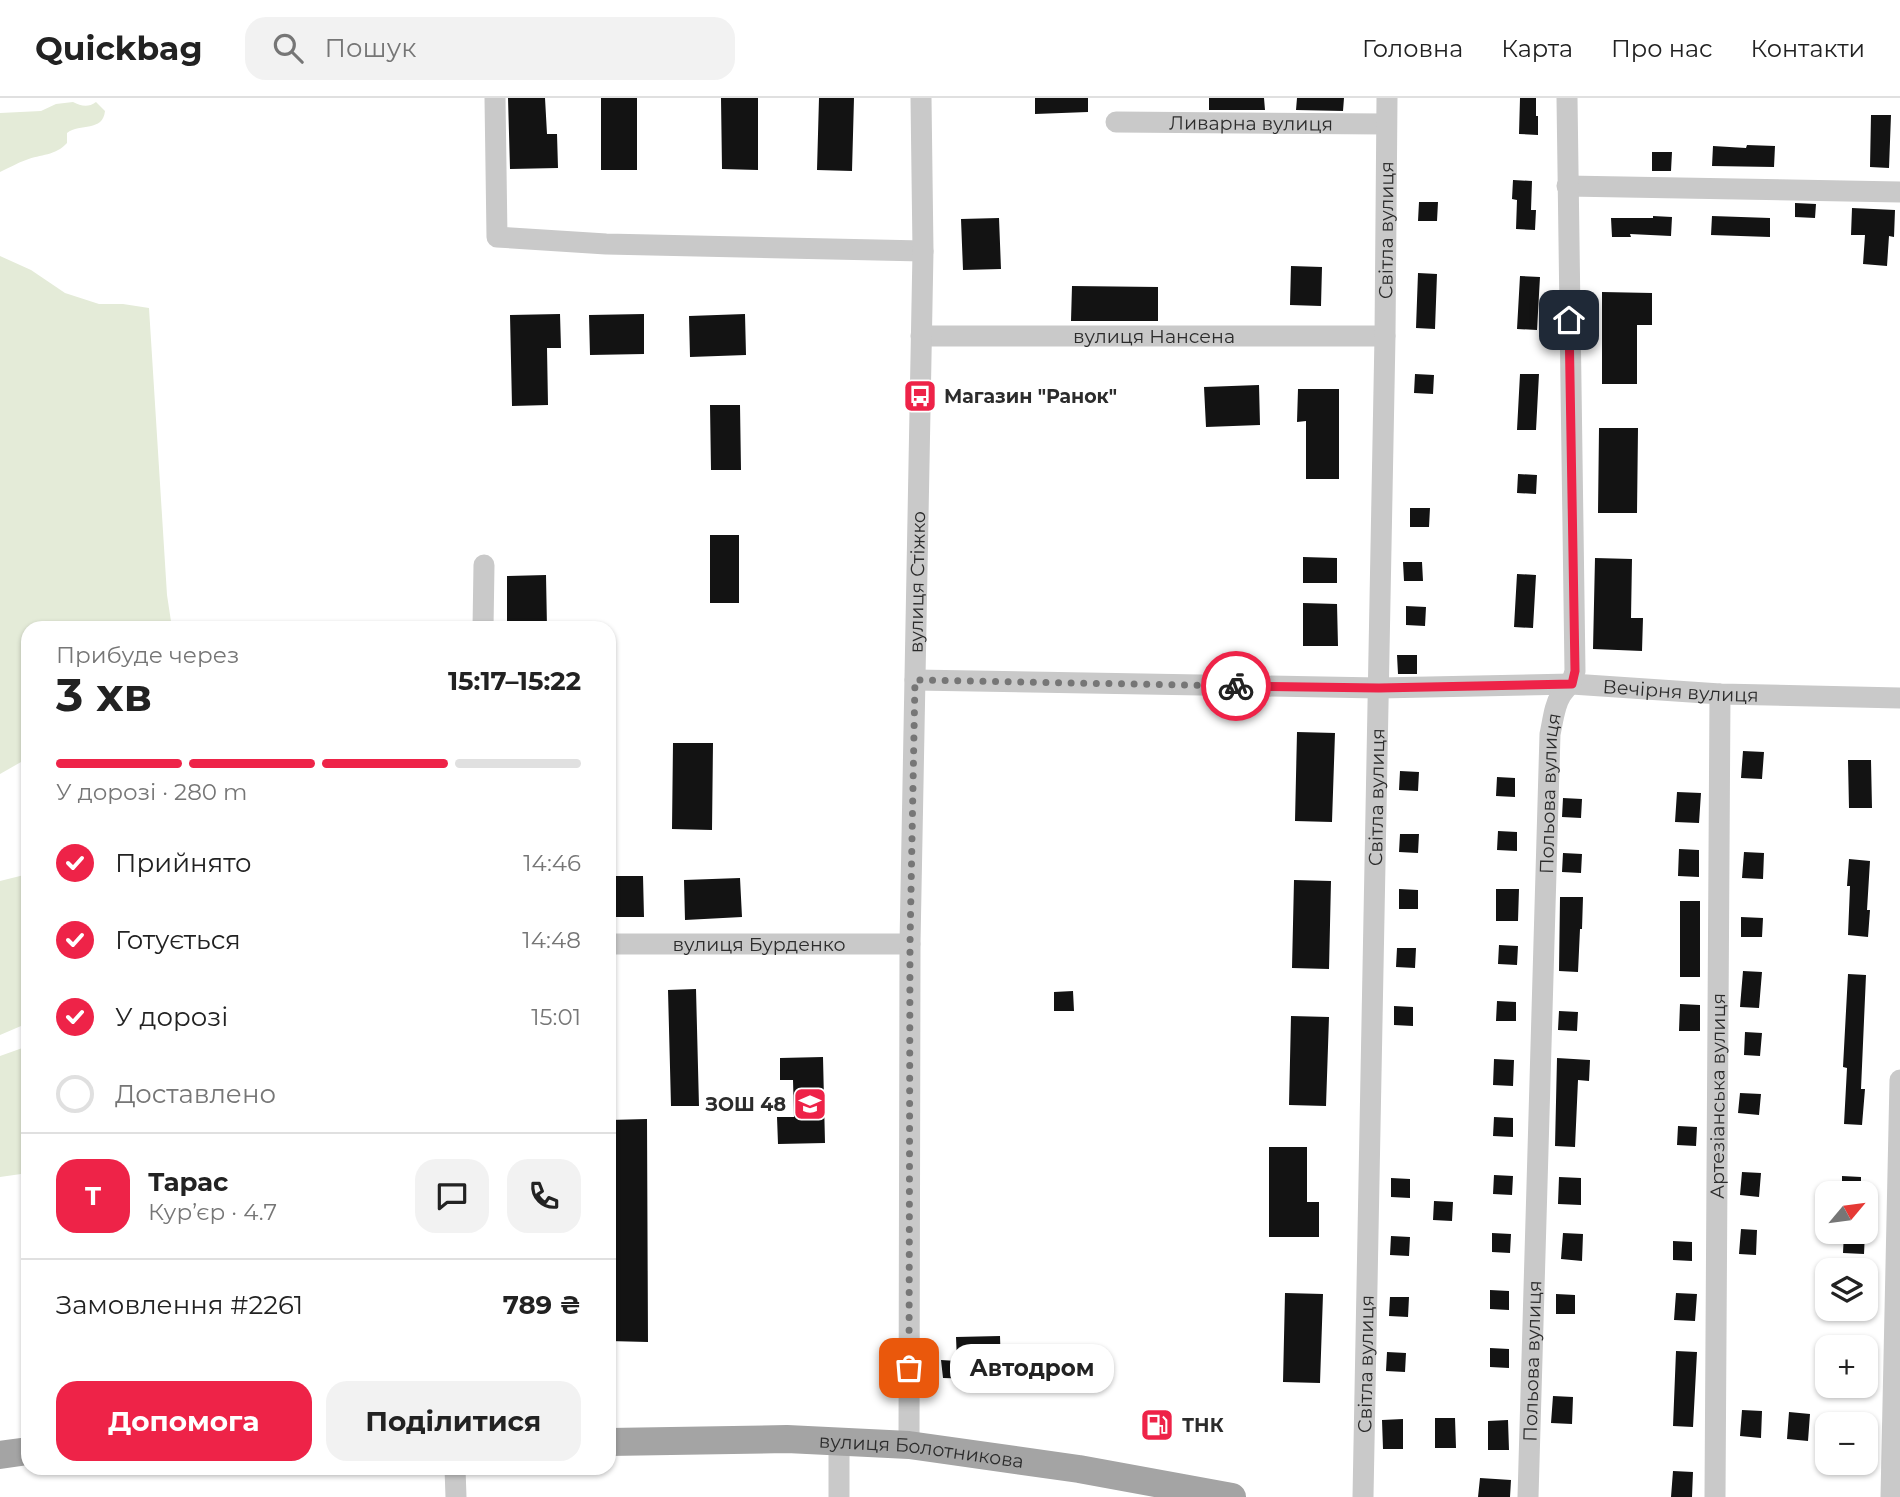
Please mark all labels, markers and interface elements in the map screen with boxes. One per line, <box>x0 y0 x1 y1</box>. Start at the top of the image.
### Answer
search box <box>245 17 735 80</box>
text: Quickbag <box>35 28 203 68</box>
icon: search <box>269 29 307 67</box>
text: Пошук <box>325 32 416 64</box>
text: Головна <box>1362 34 1463 63</box>
text: Карта <box>1501 34 1573 63</box>
text: Про нас <box>1611 34 1713 63</box>
text: Контакти <box>1751 34 1865 63</box>
street label: Ливарна вулиця <box>1169 111 1333 135</box>
street label: Світла вулиця <box>1374 161 1398 299</box>
pin <box>1539 290 1599 350</box>
icon: home <box>1550 301 1588 339</box>
street label: вулиця Нансена <box>1073 325 1235 348</box>
bus stop icon: Магазин "Ранок" <box>901 377 939 415</box>
place label: Магазин "Ранок" <box>944 385 1117 408</box>
street label: вулиця Стіжко <box>904 511 930 653</box>
text: Прибуде через <box>56 641 239 669</box>
courier <box>1201 651 1271 721</box>
text: 15:17–15:22 <box>448 665 581 697</box>
text: 3 хв <box>56 666 152 723</box>
icon: bike <box>1217 667 1255 705</box>
street label: Вечірня вулиця <box>1602 675 1759 706</box>
street label: Польова вулиця <box>1534 711 1565 874</box>
street label: Світла вулиця <box>1363 728 1389 866</box>
text: У дорозі · 280 m <box>56 778 247 806</box>
icon: check <box>56 844 94 882</box>
text: Прийнято <box>115 847 252 879</box>
text: 14:46 <box>523 849 581 877</box>
icon: check <box>56 921 94 959</box>
text: Готується <box>115 924 241 956</box>
text: 14:48 <box>522 926 581 954</box>
street label: вулиця Бурденко <box>672 933 846 956</box>
street label: Артезіанська вулиця <box>1705 993 1730 1199</box>
icon: check <box>56 998 94 1036</box>
text: У дорозі <box>115 1001 228 1033</box>
text: 15:01 <box>531 1003 581 1031</box>
text: Доставлено <box>115 1078 276 1110</box>
school or university icon: ЗОШ 48 <box>791 1085 829 1123</box>
place label: ЗОШ 48 <box>705 1093 786 1116</box>
button: chat <box>415 1159 489 1233</box>
button: phone <box>507 1159 581 1233</box>
text: Тарас <box>148 1166 228 1198</box>
text: Т <box>85 1180 101 1212</box>
north arrow <box>1815 1181 1878 1244</box>
map controls <box>1815 1181 1878 1475</box>
text: Кур’єр · 4.7 <box>148 1198 277 1226</box>
button: layers <box>1815 1258 1878 1321</box>
street label: Польова вулиця <box>1518 1280 1546 1442</box>
text: Замовлення #2261 <box>56 1289 303 1321</box>
text: 789 ₴ <box>503 1289 581 1321</box>
street label: Світла вулиця <box>1353 1295 1378 1433</box>
button: + <box>1815 1335 1878 1398</box>
pin <box>879 1338 939 1398</box>
callout: Автодром <box>951 1344 1116 1392</box>
icon: bag <box>890 1349 928 1387</box>
text: Автодром <box>969 1354 1095 1382</box>
button: Допомога <box>56 1381 312 1461</box>
button: Поділитися <box>326 1381 581 1461</box>
fuel station icon: ТНК <box>1138 1406 1176 1444</box>
button: − <box>1815 1412 1878 1475</box>
place label: ТНК <box>1182 1414 1224 1437</box>
street label: вулиця Болотникова <box>818 1429 1025 1473</box>

